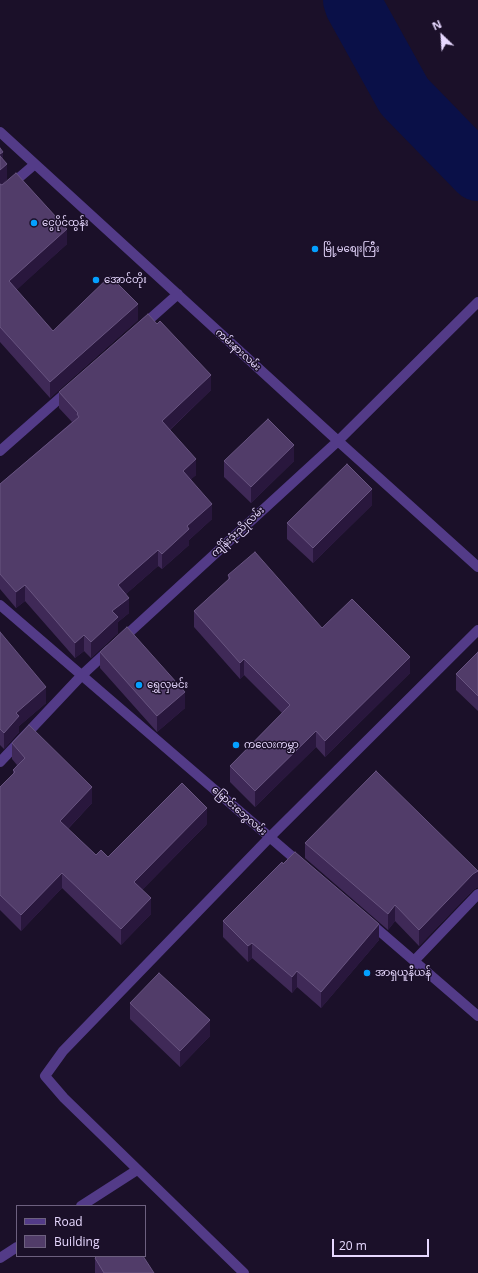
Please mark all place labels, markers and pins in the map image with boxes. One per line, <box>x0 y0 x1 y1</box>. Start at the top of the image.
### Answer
place label: ငွေပိုင်ထွန်း <box>42 217 88 229</box>
marker: ငွေပိုင်ထွန်း <box>29 218 39 228</box>
place label: မြို့မစျေးကြီး <box>323 243 379 255</box>
marker: မြို့မစျေးကြီး <box>310 244 320 254</box>
place label: အောင်တိုး <box>104 274 147 286</box>
marker: အောင်တိုး <box>91 275 101 285</box>
place label: ရွှေလှမင်း <box>147 679 188 691</box>
marker: ရွှေလှမင်း <box>134 680 144 690</box>
place label: ကလေးကမ္ဘာ <box>244 739 299 751</box>
marker: ကလေးကမ္ဘာ <box>231 740 241 750</box>
place label: အာရှယူနီယန် <box>375 967 431 979</box>
marker: အာရှယူနီယန် <box>362 968 372 978</box>

